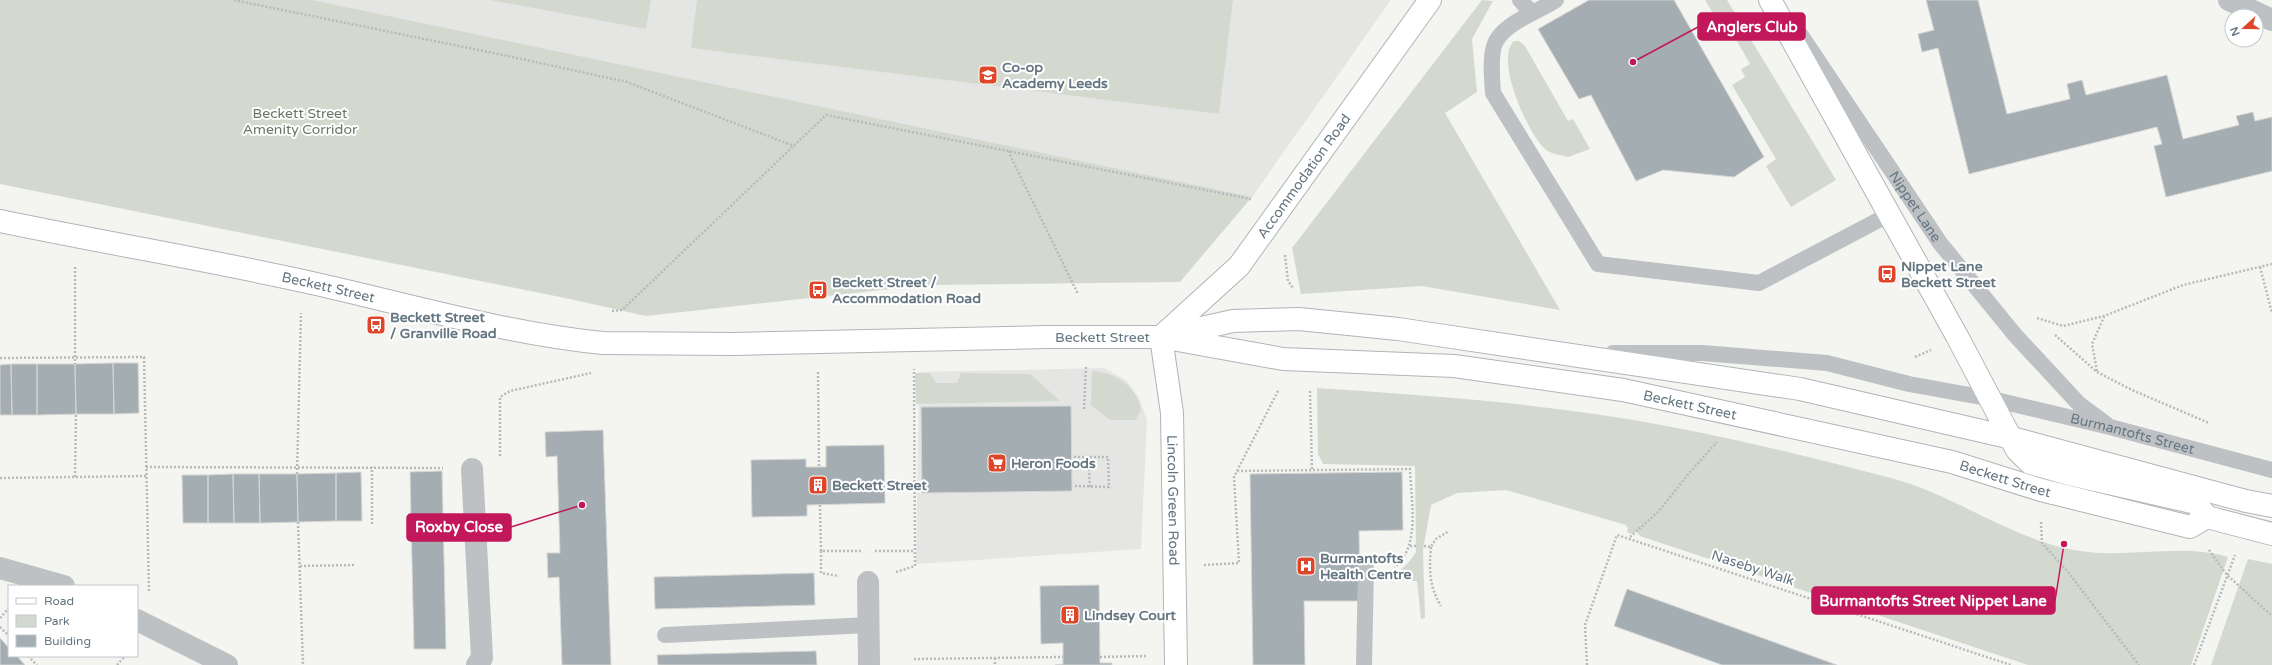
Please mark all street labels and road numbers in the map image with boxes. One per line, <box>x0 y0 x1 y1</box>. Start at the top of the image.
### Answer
street label: Accommodation Road <box>1253 110 1354 241</box>
street label: Nippet Lane <box>1886 168 1945 245</box>
street label: Beckett Street <box>280 268 377 306</box>
street label: Beckett Street <box>1055 329 1151 346</box>
street label: Beckett Street <box>1642 386 1739 423</box>
street label: Burmantofts Street <box>2069 409 2197 458</box>
street label: Lincoln Green Road <box>1164 435 1183 566</box>
street label: Beckett Street <box>1957 456 2053 501</box>
street label: Naseby Walk <box>1709 547 1797 590</box>

